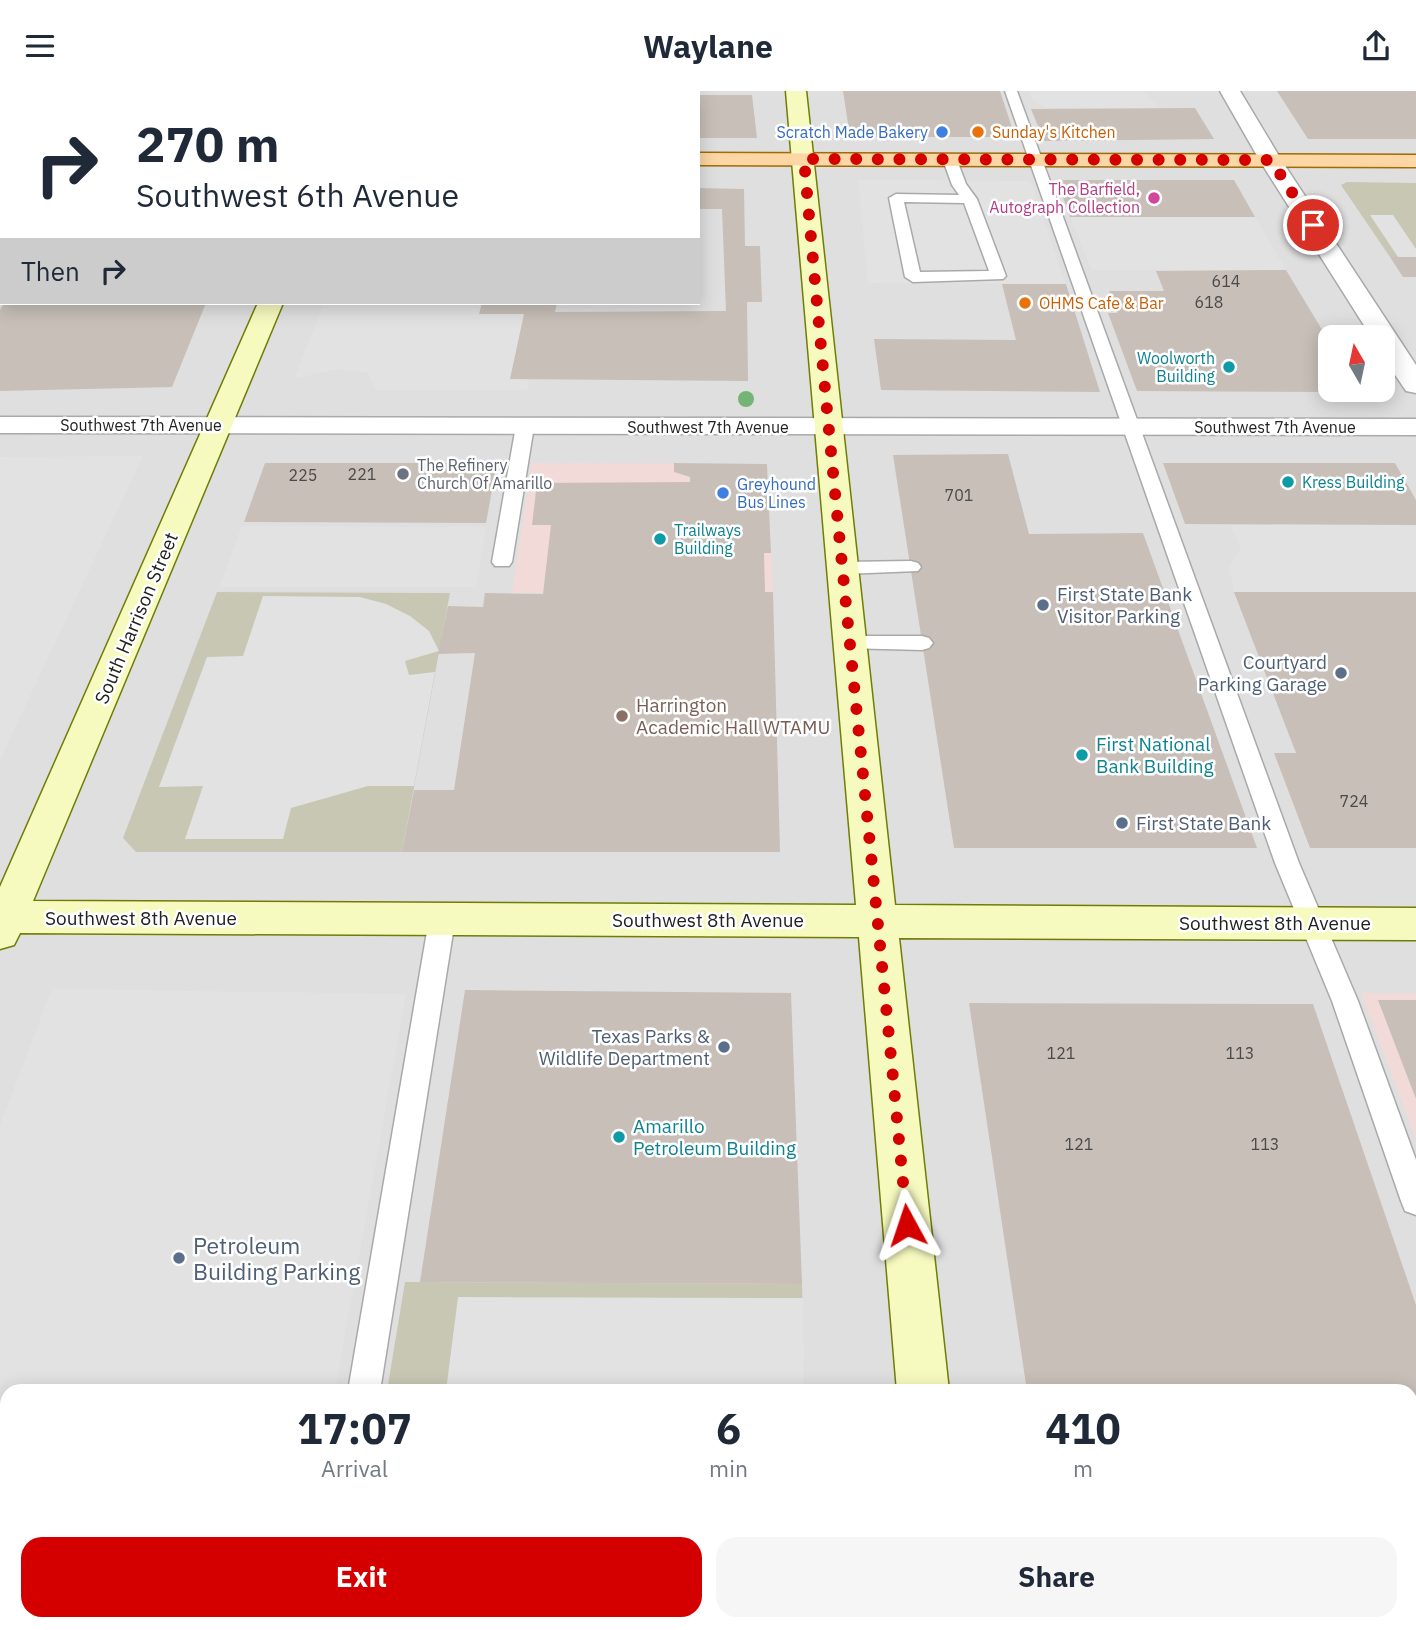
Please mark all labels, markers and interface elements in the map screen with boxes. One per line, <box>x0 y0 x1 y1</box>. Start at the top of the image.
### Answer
text: Waylane <box>643 25 773 67</box>
icon: menu <box>21 27 59 65</box>
icon: share <box>1357 27 1395 65</box>
text: 270 m <box>136 112 280 175</box>
icon: right <box>21 119 112 210</box>
place label: Scratch Made Bakery <box>777 122 928 142</box>
place label: Sunday's Kitchen <box>992 122 1116 142</box>
marker: Scratch Made Bakery <box>934 124 950 140</box>
marker: Sunday's Kitchen <box>970 124 986 140</box>
text: Southwest 6th Avenue <box>136 174 459 216</box>
place label: The Barfield, Autograph Collection <box>989 179 1140 217</box>
marker: The Barfield, Autograph Collection <box>1146 190 1162 206</box>
pin <box>1283 195 1343 255</box>
icon: arrive <box>1294 206 1332 244</box>
icon: right <box>94 252 132 290</box>
text: Then <box>21 254 80 288</box>
house number: 614 <box>1212 271 1240 291</box>
house number: 618 <box>1195 292 1223 312</box>
place label: OHMS Cafe & Bar <box>1039 293 1164 313</box>
marker: OHMS Cafe & Bar <box>1017 295 1033 311</box>
north arrow <box>1318 325 1395 403</box>
map controls <box>1318 325 1395 402</box>
place label: Woolworth Building <box>1137 348 1216 386</box>
marker: Woolworth Building <box>1221 359 1237 375</box>
street label: Southwest 7th Avenue <box>60 415 222 435</box>
street label: Southwest 7th Avenue <box>627 417 789 437</box>
street label: Southwest 7th Avenue <box>1194 417 1356 437</box>
place label: The Refinery Church Of Amarillo <box>417 455 552 493</box>
house number: 221 <box>348 464 376 484</box>
house number: 225 <box>289 465 317 485</box>
marker: The Refinery Church Of Amarillo <box>395 466 411 482</box>
place label: Kress Building <box>1302 472 1405 492</box>
place label: Greyhound Bus Lines <box>737 474 816 512</box>
marker: Kress Building <box>1280 474 1296 490</box>
marker: Greyhound Bus Lines <box>715 485 731 501</box>
house number: 701 <box>945 485 973 505</box>
place label: Trailways Building <box>674 520 741 558</box>
street label: South Harrison Street <box>89 529 183 707</box>
marker: Trailways Building <box>652 531 668 547</box>
place label: First State Bank Visitor Parking <box>1057 582 1192 628</box>
marker: First State Bank Visitor Parking <box>1035 597 1051 613</box>
place label: Courtyard Parking Garage <box>1198 650 1327 696</box>
marker: Courtyard Parking Garage <box>1333 665 1349 681</box>
place label: Harrington Academic Hall WTAMU <box>636 693 830 739</box>
marker: Harrington Academic Hall WTAMU <box>614 708 630 724</box>
place label: First National Bank Building <box>1096 732 1214 778</box>
marker: First National Bank Building <box>1074 747 1090 763</box>
house number: 724 <box>1340 791 1368 811</box>
place label: First State Bank <box>1136 811 1271 835</box>
marker: First State Bank <box>1114 815 1130 831</box>
street label: Southwest 8th Avenue <box>45 906 237 930</box>
street label: Southwest 8th Avenue <box>612 908 804 932</box>
street label: Southwest 8th Avenue <box>1179 911 1371 935</box>
place label: Texas Parks & Wildlife Department <box>539 1024 710 1070</box>
marker: Texas Parks & Wildlife Department <box>716 1039 732 1055</box>
house number: 121 <box>1047 1043 1075 1063</box>
house number: 113 <box>1226 1043 1254 1063</box>
place label: Amarillo Petroleum Building <box>633 1114 796 1160</box>
marker: Amarillo Petroleum Building <box>611 1129 627 1145</box>
house number: 121 <box>1065 1134 1093 1154</box>
house number: 113 <box>1251 1134 1279 1154</box>
position arrow <box>870 1188 944 1262</box>
place label: Petroleum Building Parking <box>193 1230 360 1286</box>
marker: Petroleum Building Parking <box>171 1250 187 1266</box>
text: 17:07 <box>297 1401 412 1456</box>
text: 6 <box>716 1401 741 1456</box>
text: 410 <box>1045 1401 1121 1456</box>
text: Arrival <box>321 1453 388 1483</box>
text: min <box>709 1453 748 1483</box>
text: m <box>1073 1453 1093 1483</box>
button: Exit <box>21 1537 702 1617</box>
button: Share <box>716 1537 1397 1617</box>

